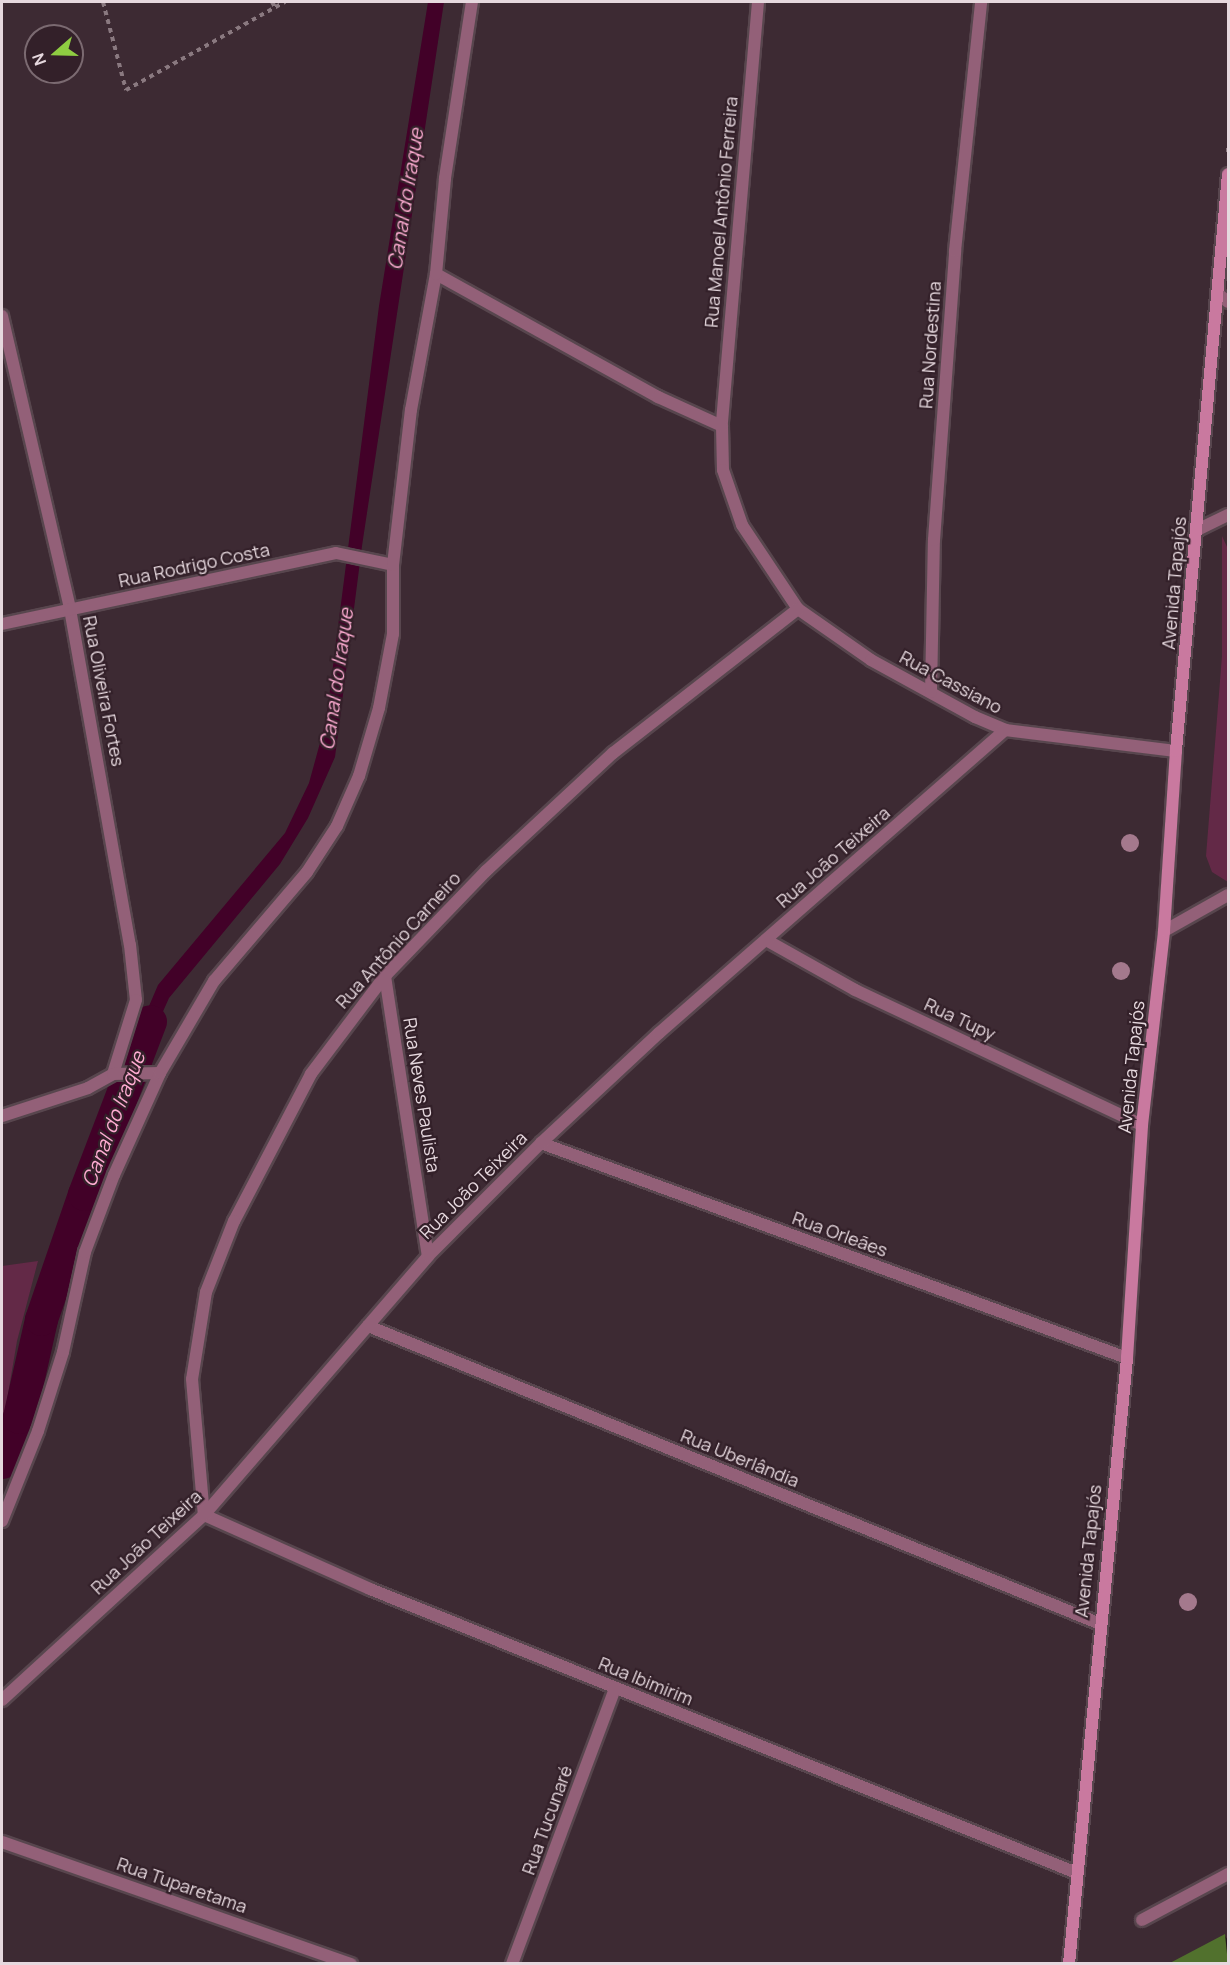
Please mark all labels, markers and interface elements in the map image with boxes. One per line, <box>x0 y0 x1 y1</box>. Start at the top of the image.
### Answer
north arrow <box>24 24 84 84</box>
text: N <box>27 50 51 69</box>
street label: Rua Manoel Antônio Ferreira <box>700 95 742 329</box>
water label: Canal do Iraque <box>382 127 428 271</box>
street label: Rua Nordestina <box>915 281 945 409</box>
street label: Avenida Tapajós <box>1157 516 1191 650</box>
street label: Rua Rodrigo Costa <box>116 538 272 592</box>
water label: Canal do Iraque <box>314 607 358 751</box>
street label: Rua Oliveira Fortes <box>79 614 129 768</box>
street label: Rua Cassiano <box>896 646 1006 718</box>
street label: Rua João Teixeira <box>772 802 894 912</box>
street label: Rua Antônio Carneiro <box>331 867 465 1013</box>
street label: Rua Tupy <box>921 993 999 1045</box>
street label: Avenida Tapajós <box>1113 999 1149 1135</box>
street label: Rua Neves Paulista <box>399 1016 445 1174</box>
water label: Canal do Iraque <box>76 1048 150 1190</box>
street label: Rua João Teixeira <box>415 1127 531 1243</box>
street label: Rua Orleães <box>789 1207 891 1261</box>
street label: Rua Uberlândia <box>678 1424 802 1492</box>
street label: Avenida Tapajós <box>1070 1483 1106 1619</box>
street label: Rua João Teixeira <box>86 1485 206 1599</box>
street label: Rua Ibimirim <box>596 1652 696 1710</box>
street label: Rua Tucunaré <box>517 1762 577 1878</box>
street label: Rua Tuparetama <box>114 1853 250 1917</box>

